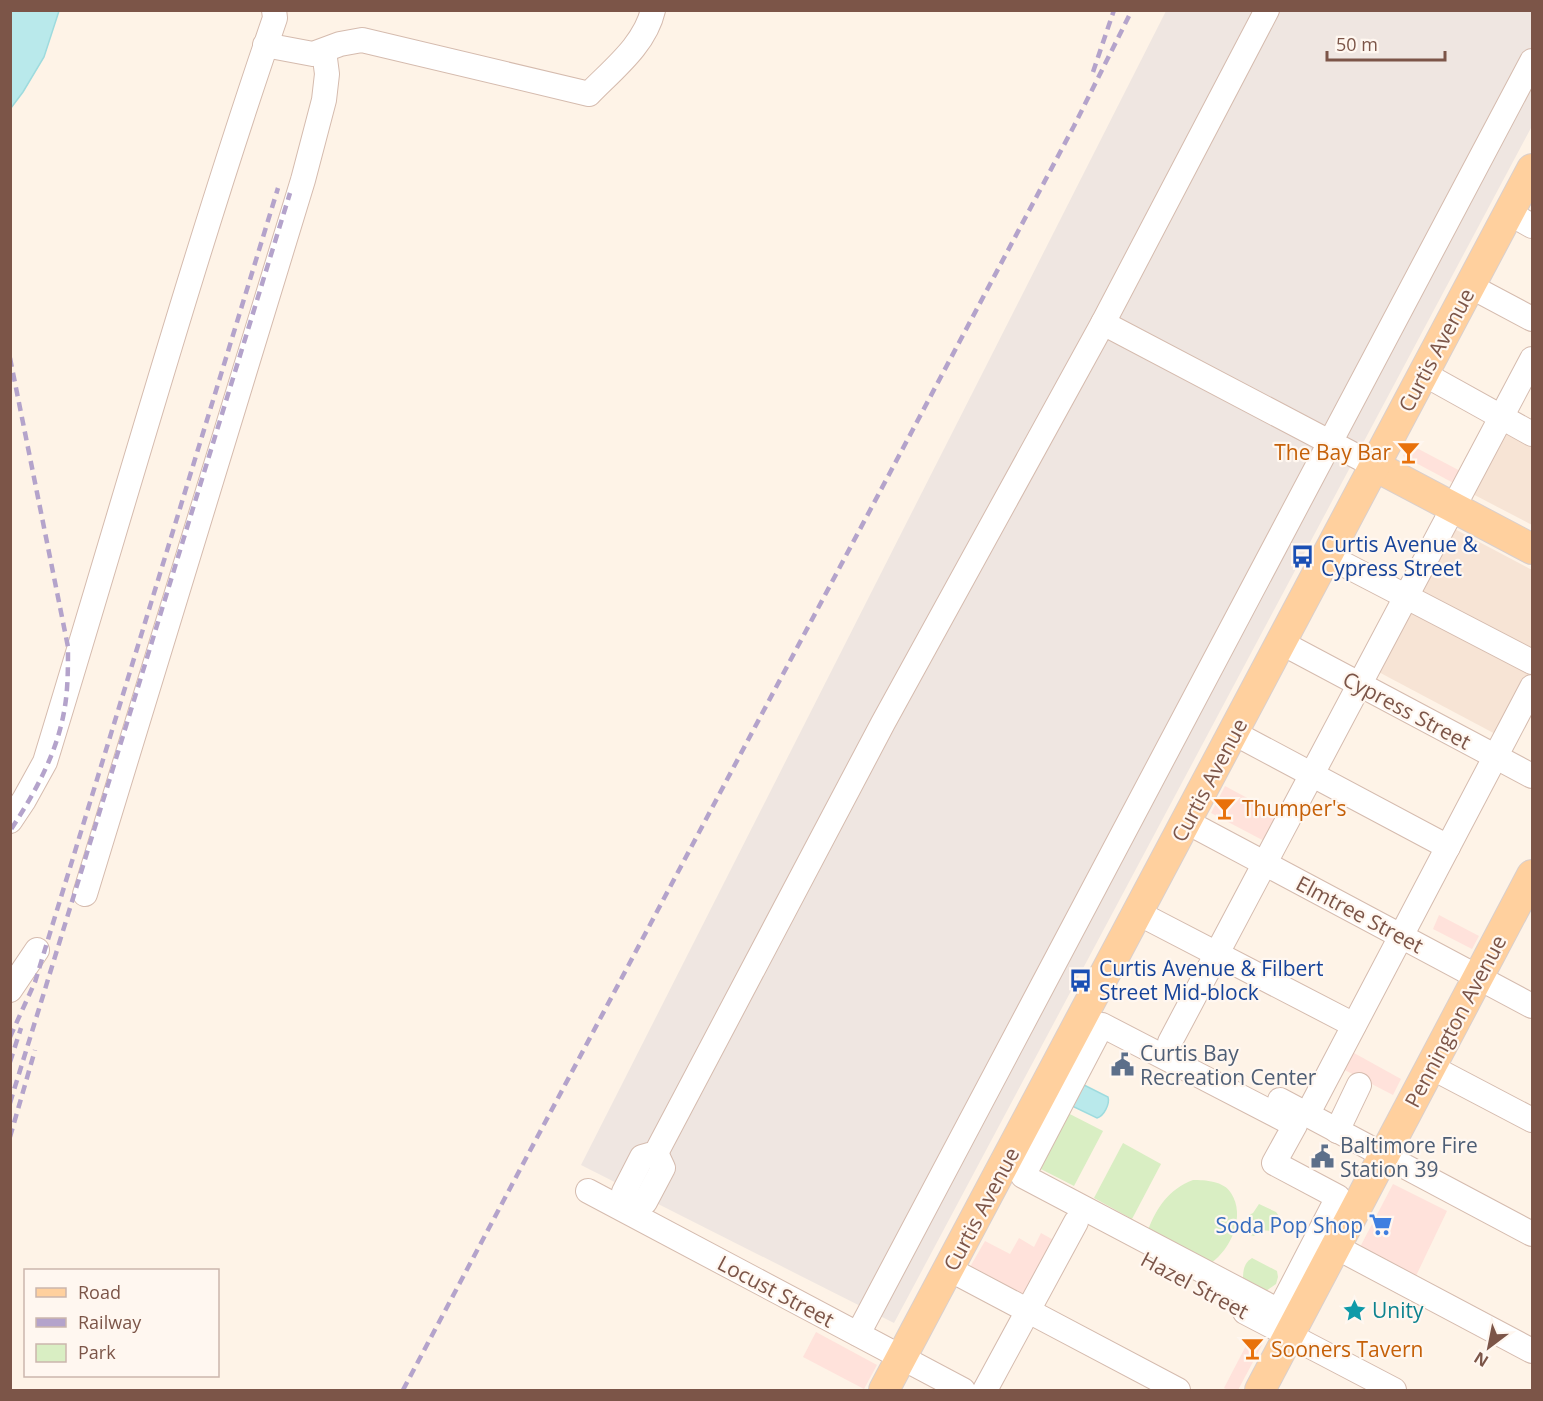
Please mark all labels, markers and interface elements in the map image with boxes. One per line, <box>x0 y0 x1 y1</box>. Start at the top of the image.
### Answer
scale bar <box>1327 24 1446 62</box>
text: 50 m <box>1336 32 1378 56</box>
street label: Curtis Avenue <box>1392 283 1480 417</box>
place label: The Bay Bar <box>1274 438 1391 466</box>
bar icon: The Bay Bar <box>1396 439 1422 465</box>
place label: Curtis Avenue & Cypress Street <box>1321 530 1479 582</box>
bus stop icon: Curtis Avenue & Cypress Street <box>1290 543 1316 569</box>
street label: Cypress Street <box>1338 665 1476 755</box>
street label: Curtis Avenue <box>1165 713 1253 847</box>
place label: Thumper's <box>1242 794 1347 822</box>
bar icon: Thumper's <box>1211 795 1237 821</box>
street label: Elmtree Street <box>1292 869 1428 959</box>
street label: Pennington Avenue <box>1398 930 1512 1112</box>
place label: Curtis Avenue & Filbert Street Mid-block <box>1099 954 1323 1006</box>
bus stop icon: Curtis Avenue & Filbert Street Mid-block <box>1068 967 1094 993</box>
place label: Curtis Bay Recreation Center <box>1140 1039 1317 1091</box>
public building icon: Curtis Bay Recreation Center <box>1109 1052 1135 1078</box>
place label: Baltimore Fire Station 39 <box>1340 1131 1478 1183</box>
street label: Curtis Avenue <box>937 1142 1025 1276</box>
public building icon: Baltimore Fire Station 39 <box>1309 1144 1335 1170</box>
place label: Soda Pop Shop <box>1215 1211 1363 1239</box>
supermarket icon: Soda Pop Shop <box>1368 1212 1394 1238</box>
street label: Hazel Street <box>1136 1245 1254 1325</box>
street label: Locust Street <box>713 1249 839 1333</box>
legend <box>24 1269 219 1377</box>
text: Road <box>78 1280 121 1304</box>
place label: Unity <box>1372 1296 1424 1324</box>
place icon: Unity <box>1341 1297 1367 1323</box>
text: Railway <box>78 1310 142 1334</box>
north arrow <box>1459 1317 1519 1377</box>
place label: Sooners Tavern <box>1271 1335 1423 1363</box>
bar icon: Sooners Tavern <box>1240 1336 1266 1362</box>
text: Park <box>78 1340 116 1364</box>
text: N <box>1470 1347 1492 1372</box>

